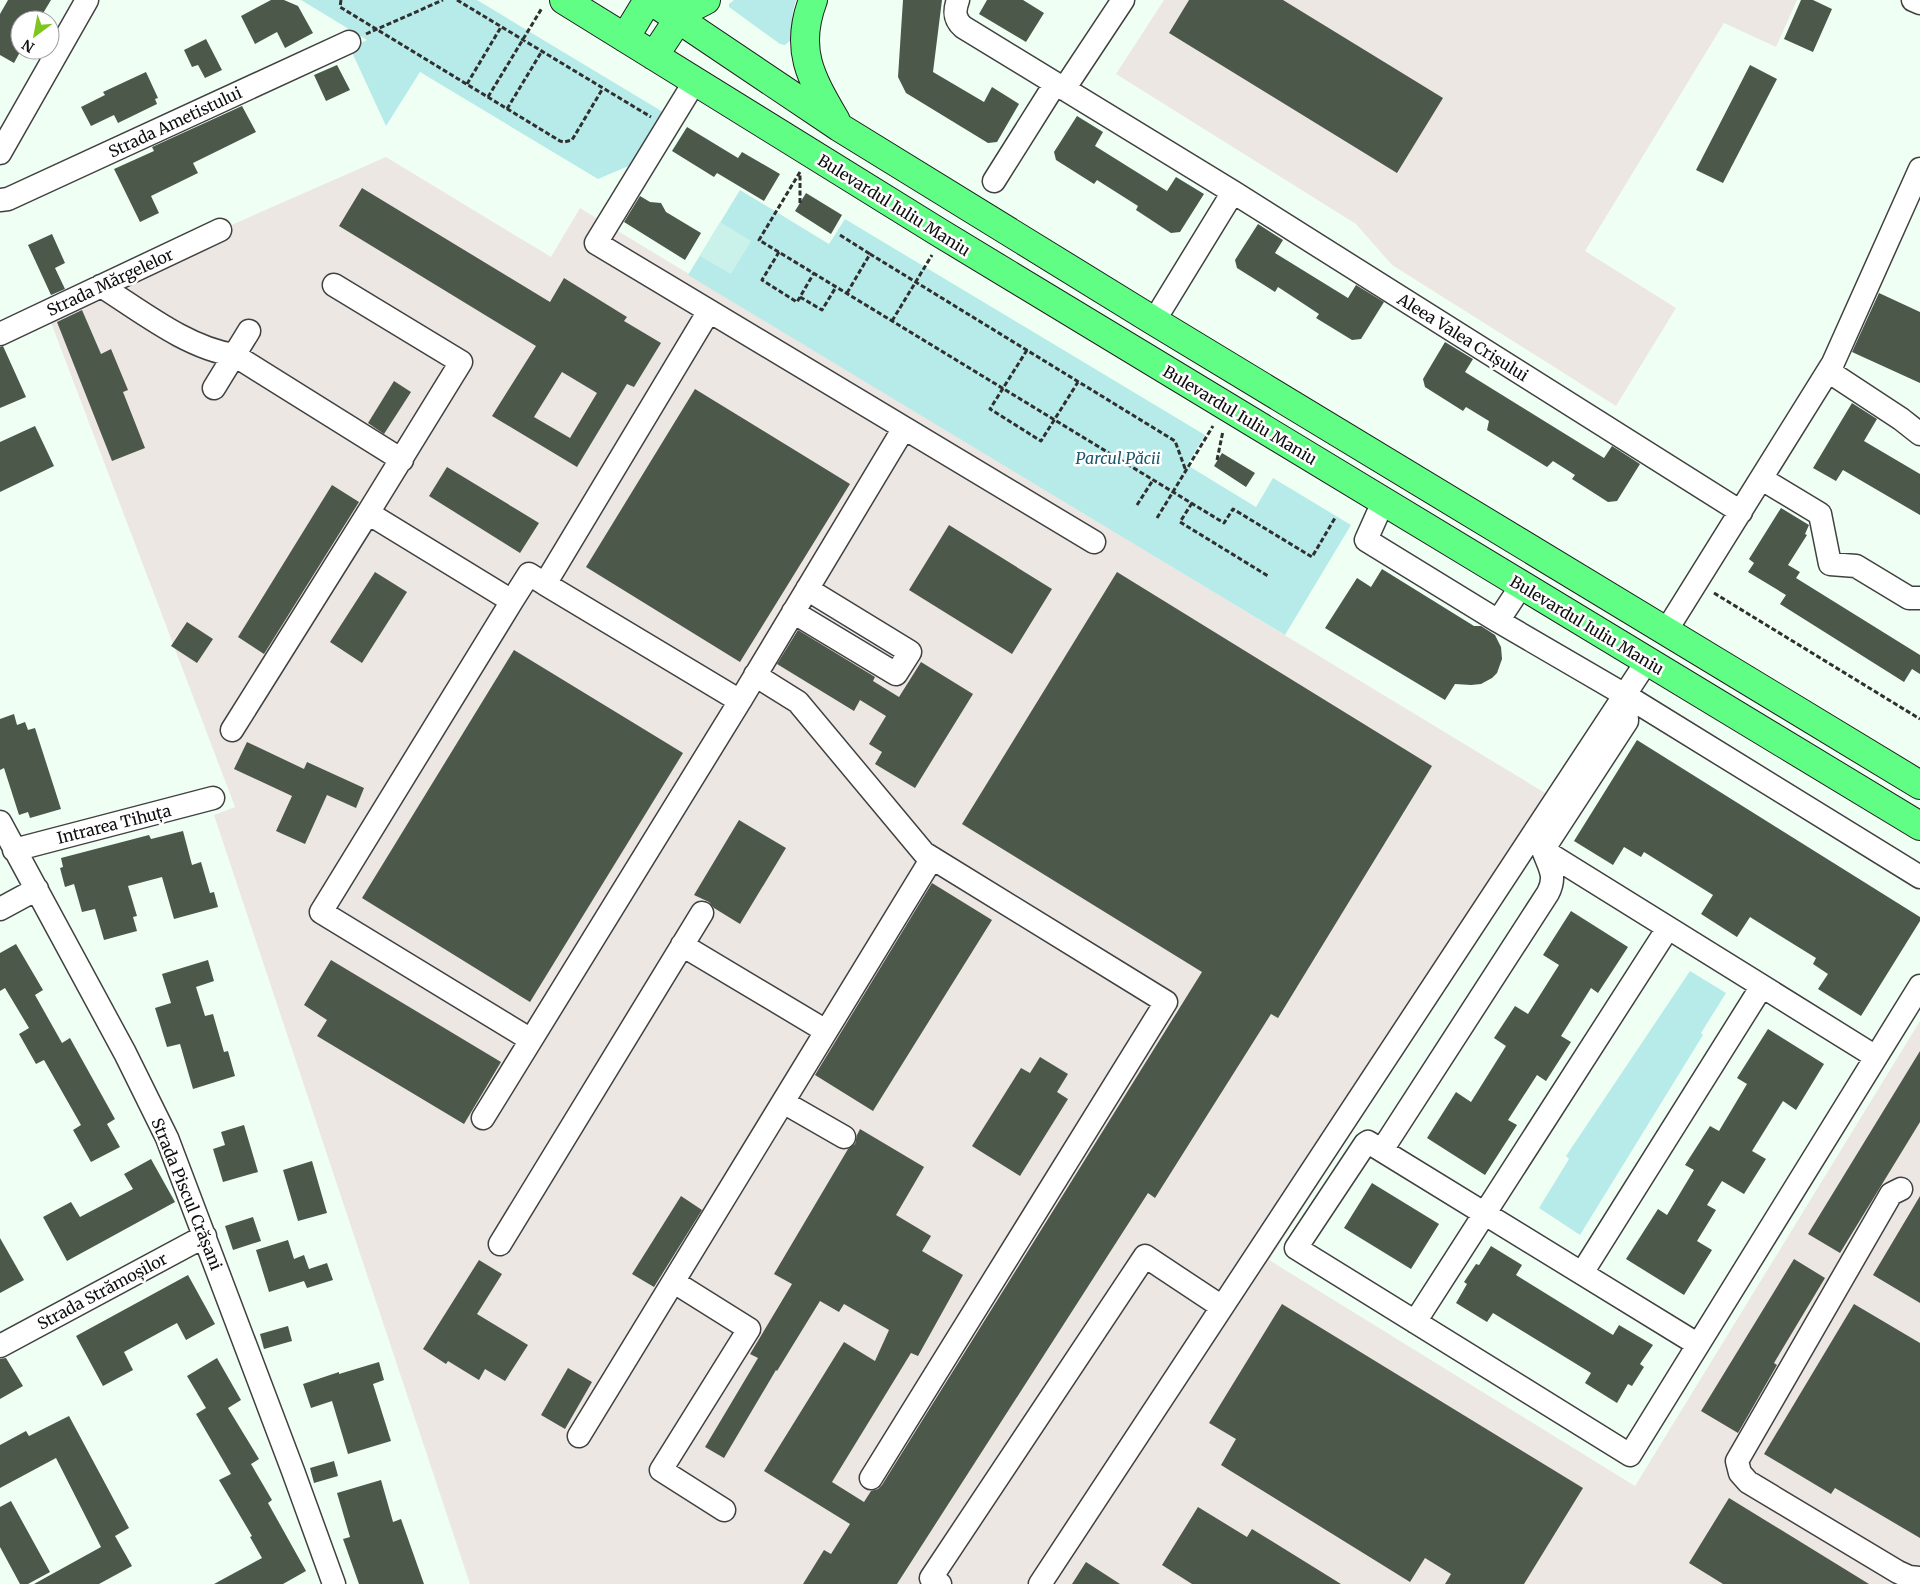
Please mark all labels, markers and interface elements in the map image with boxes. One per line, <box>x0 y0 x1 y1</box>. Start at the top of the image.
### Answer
north arrow <box>10 10 60 60</box>
text: N <box>19 35 38 57</box>
street label: Strada Ametistului <box>105 82 245 162</box>
street label: Bulevardul Iuliu Maniu <box>814 150 974 260</box>
street label: Strada Mărgelelor <box>44 244 176 320</box>
street label: Aleea Valea Crișului <box>1393 288 1532 386</box>
street label: Bulevardul Iuliu Maniu <box>1159 361 1321 469</box>
park label: Parcul Păcii <box>1076 448 1161 468</box>
street label: Bulevardul Iuliu Maniu <box>1506 571 1668 679</box>
street label: Intrarea Tihuța <box>55 800 174 849</box>
street label: Strada Piscul Crășani <box>146 1115 227 1273</box>
street label: Strada Strămoșilor <box>34 1248 171 1335</box>

